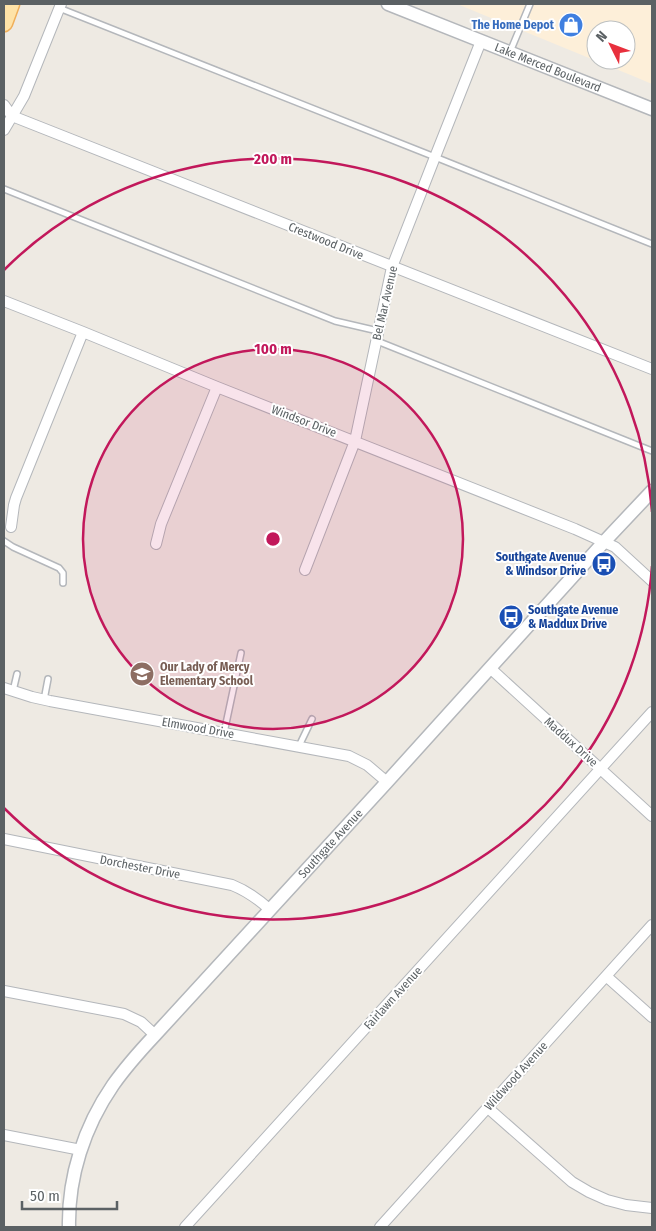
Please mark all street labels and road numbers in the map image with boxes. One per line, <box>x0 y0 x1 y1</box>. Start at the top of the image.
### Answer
street label: Lake Merced Boulevard <box>493 40 603 95</box>
street label: Crestwood Drive <box>286 220 366 262</box>
street label: Bel Mar Avenue <box>370 264 400 342</box>
street label: Windsor Drive <box>269 402 339 440</box>
street label: Maddux Drive <box>541 714 601 770</box>
street label: Elmwood Drive <box>161 715 235 741</box>
street label: Southgate Avenue <box>295 806 366 881</box>
street label: Dorchester Drive <box>99 852 182 882</box>
street label: Fairlawn Avenue <box>361 964 425 1032</box>
street label: Wildwood Avenue <box>482 1039 550 1113</box>

